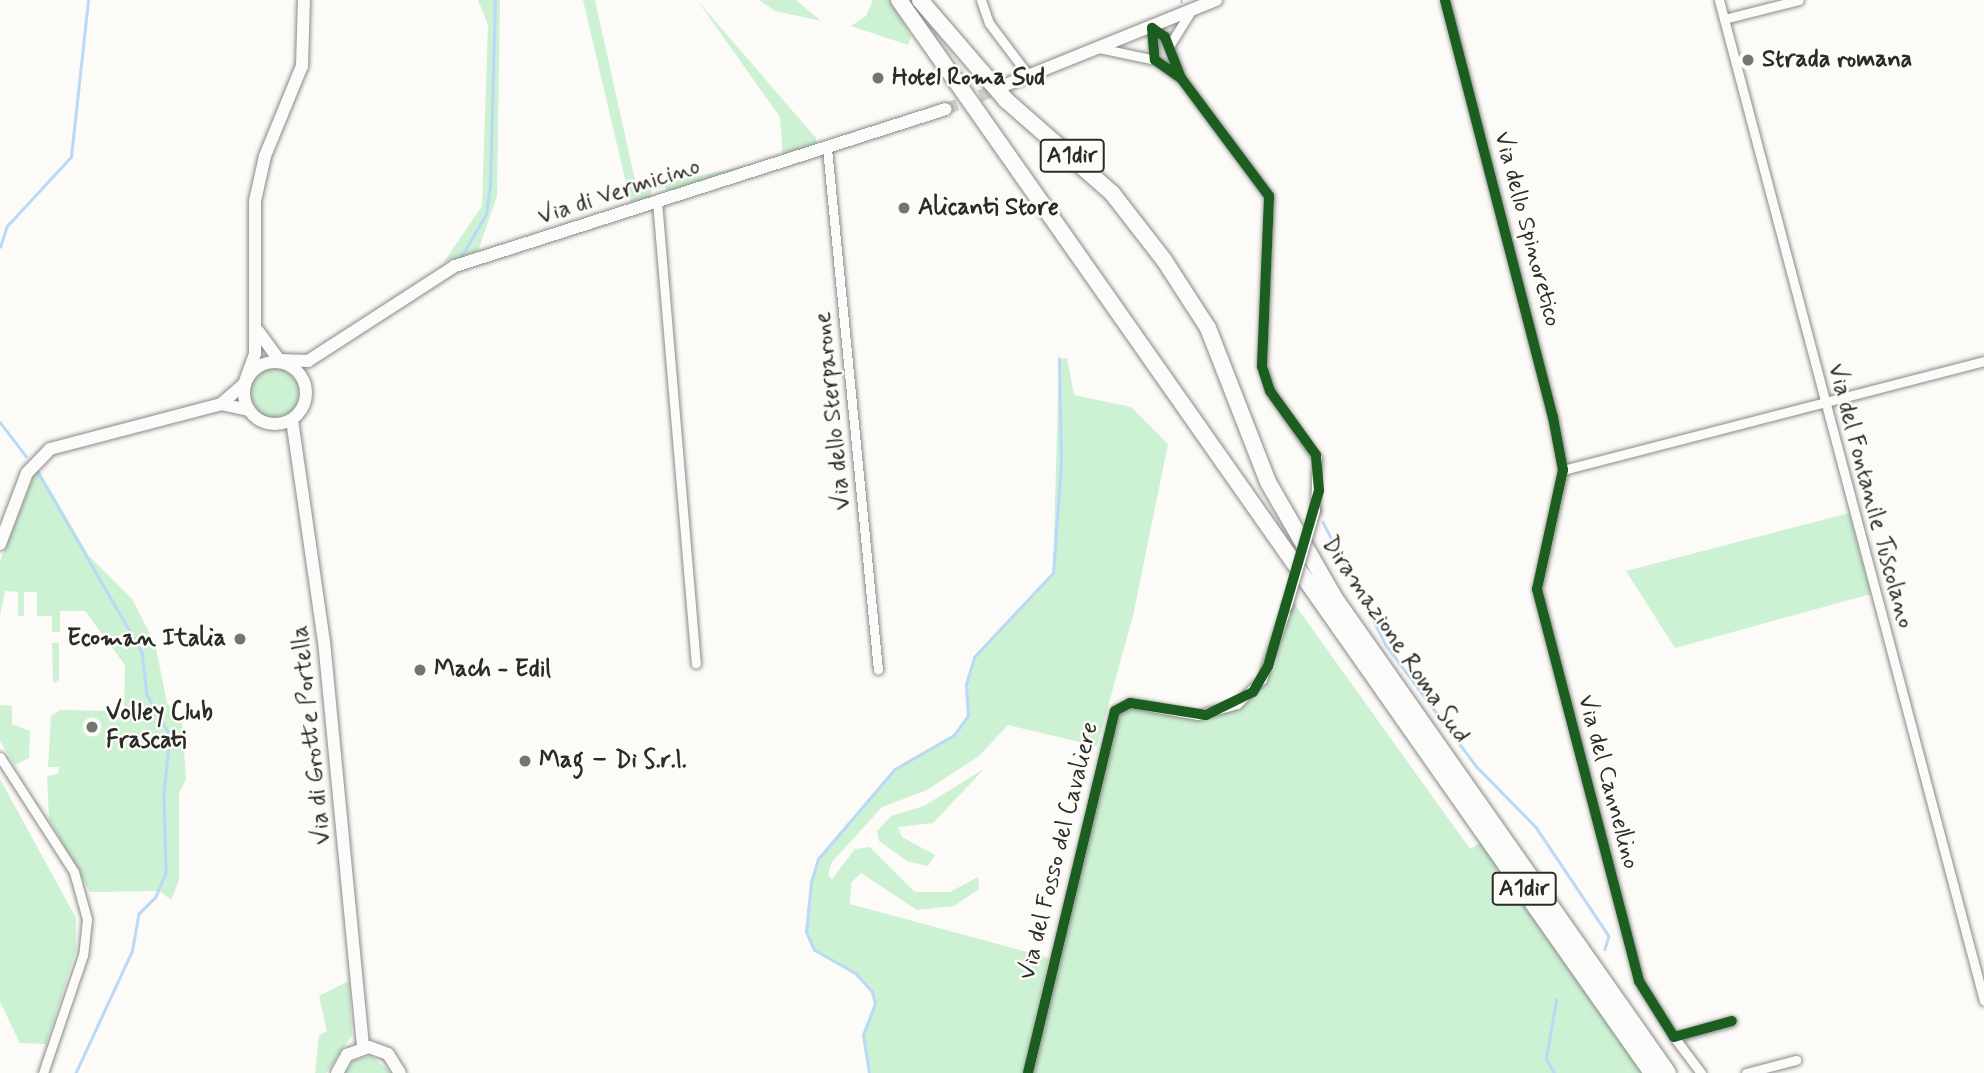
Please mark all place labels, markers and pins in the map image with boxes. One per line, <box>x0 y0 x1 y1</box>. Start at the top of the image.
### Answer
place label: Strada romana <box>1762 46 1912 74</box>
marker: Strada romana <box>1740 52 1756 68</box>
place label: Hotel Roma Sud <box>892 64 1049 92</box>
marker: Hotel Roma Sud <box>870 70 886 86</box>
place label: Alicanti Store <box>918 194 1059 222</box>
marker: Alicanti Store <box>896 200 912 216</box>
place label: Ecoman Italia <box>67 625 226 653</box>
marker: Ecoman Italia <box>232 631 248 647</box>
place label: Mach - Edil <box>434 656 551 684</box>
marker: Mach - Edil <box>412 662 428 678</box>
place label: Volley Club Frascati <box>106 699 218 755</box>
marker: Volley Club Frascati <box>84 719 100 735</box>
place label: Mag – Di S.r.l. <box>539 747 688 775</box>
marker: Mag – Di S.r.l. <box>517 753 533 769</box>

